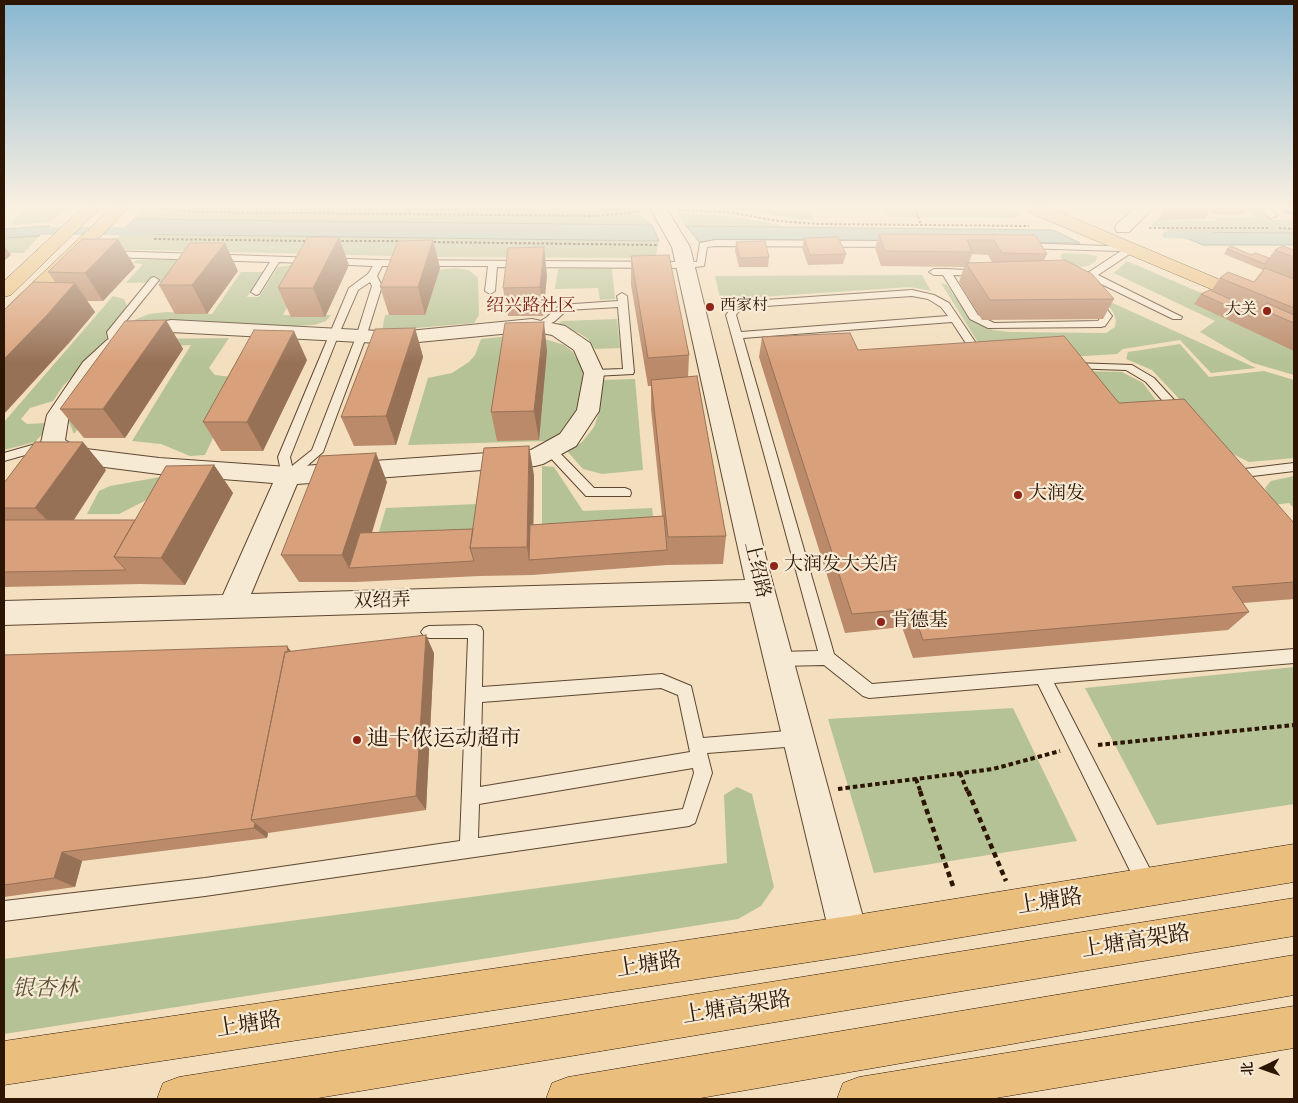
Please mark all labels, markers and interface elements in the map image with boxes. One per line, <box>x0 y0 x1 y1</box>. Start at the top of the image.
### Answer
district label: 绍兴路社区 <box>486 296 576 318</box>
place label: 西家村 <box>720 297 768 317</box>
marker: 西家村 <box>704 301 716 313</box>
place label: 大关 <box>1225 301 1257 321</box>
marker: 大关 <box>1261 305 1273 317</box>
place label: 大润发 <box>1028 484 1085 506</box>
marker: 大润发 <box>1012 489 1024 501</box>
street label: 上绍路 <box>738 540 774 600</box>
place label: 大润发大关店 <box>784 555 898 577</box>
marker: 大润发大关店 <box>768 560 780 572</box>
street label: 双绍弄 <box>353 590 411 614</box>
place label: 肯德基 <box>891 611 948 633</box>
marker: 肯德基 <box>875 616 887 628</box>
place label: 迪卡侬运动超市 <box>367 727 521 753</box>
marker: 迪卡侬运动超市 <box>351 734 363 746</box>
street label: 上塘路 <box>1015 885 1085 921</box>
street label: 上塘高架路 <box>1080 921 1192 965</box>
street label: 上塘路 <box>614 948 684 984</box>
park label: 银杏林 <box>12 977 78 1003</box>
street label: 上塘高架路 <box>681 987 793 1031</box>
street label: 上塘路 <box>214 1008 284 1044</box>
north arrow <box>1238 1043 1288 1093</box>
text: 北 <box>1239 1061 1256 1076</box>

